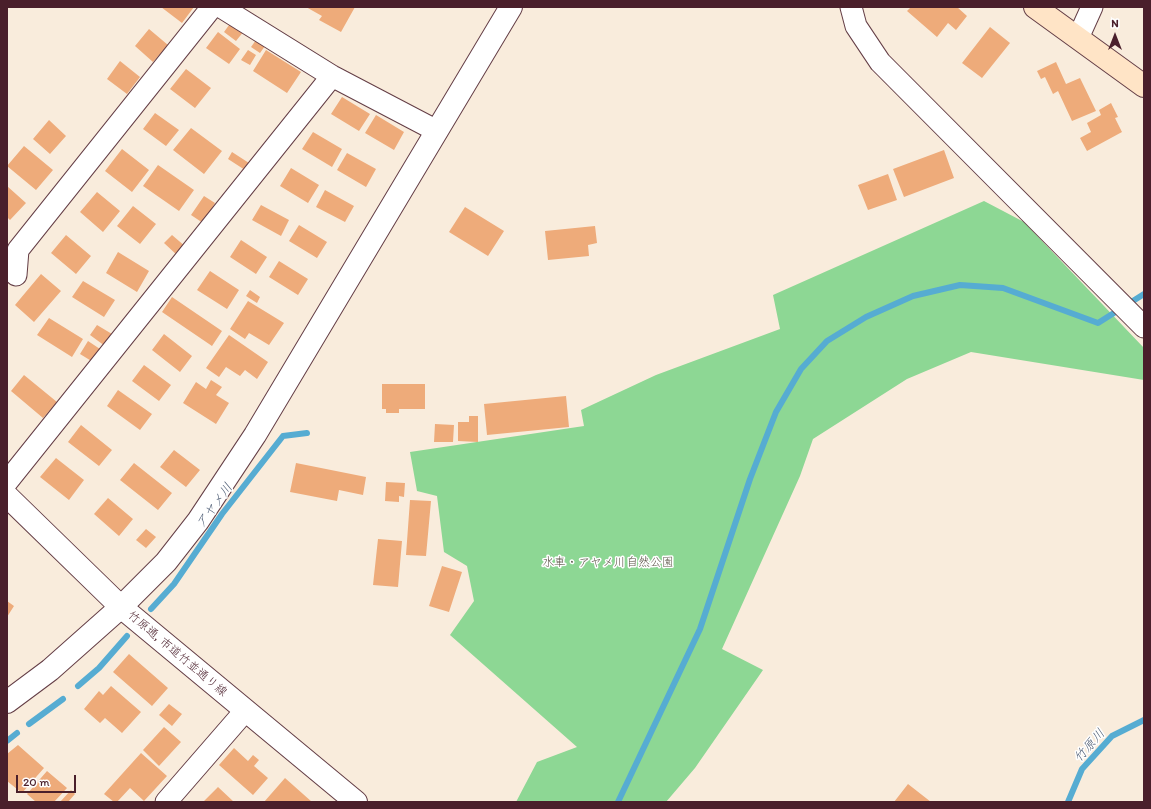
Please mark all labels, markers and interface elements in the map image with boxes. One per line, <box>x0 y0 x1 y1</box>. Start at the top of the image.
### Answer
north arrow <box>1095 16 1135 56</box>
text: N <box>1111 17 1119 30</box>
water label: アヤメ川 <box>193 480 237 532</box>
park label: 水車・アヤメ川自然公園 <box>542 556 674 570</box>
street label: 竹原通, 市道竹並通り線 <box>124 608 230 700</box>
water label: 竹原川 <box>1071 726 1109 766</box>
scale bar <box>18 767 78 793</box>
text: 20 m <box>23 775 50 789</box>

